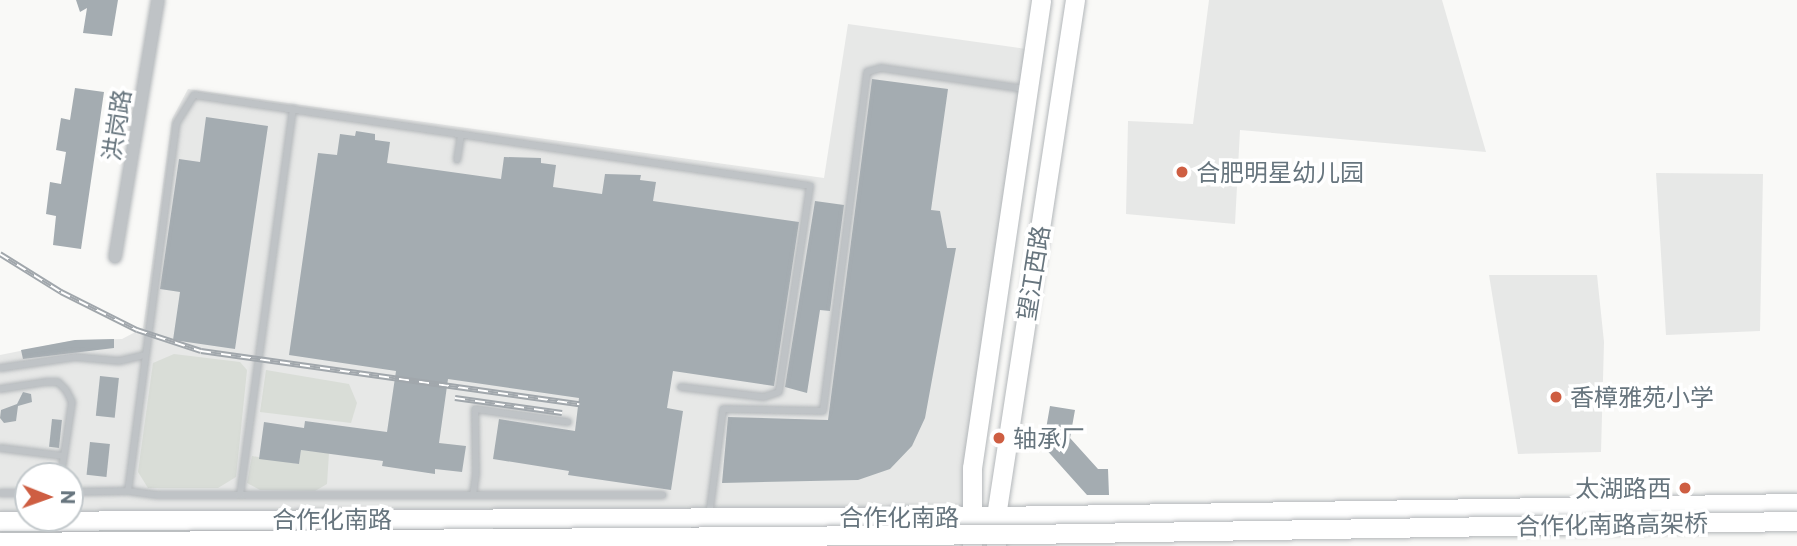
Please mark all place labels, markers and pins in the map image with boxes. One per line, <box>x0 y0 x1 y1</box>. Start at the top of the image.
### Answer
place label: 合肥明星幼儿园 <box>1196 158 1364 186</box>
marker: 合肥明星幼儿园 <box>1174 164 1190 180</box>
place label: 香樟雅苑小学 <box>1570 383 1714 411</box>
marker: 香樟雅苑小学 <box>1548 389 1564 405</box>
place label: 轴承厂 <box>1013 424 1085 452</box>
marker: 轴承厂 <box>991 430 1007 446</box>
place label: 太湖路西 <box>1575 474 1671 502</box>
marker: 太湖路西 <box>1677 480 1693 496</box>

